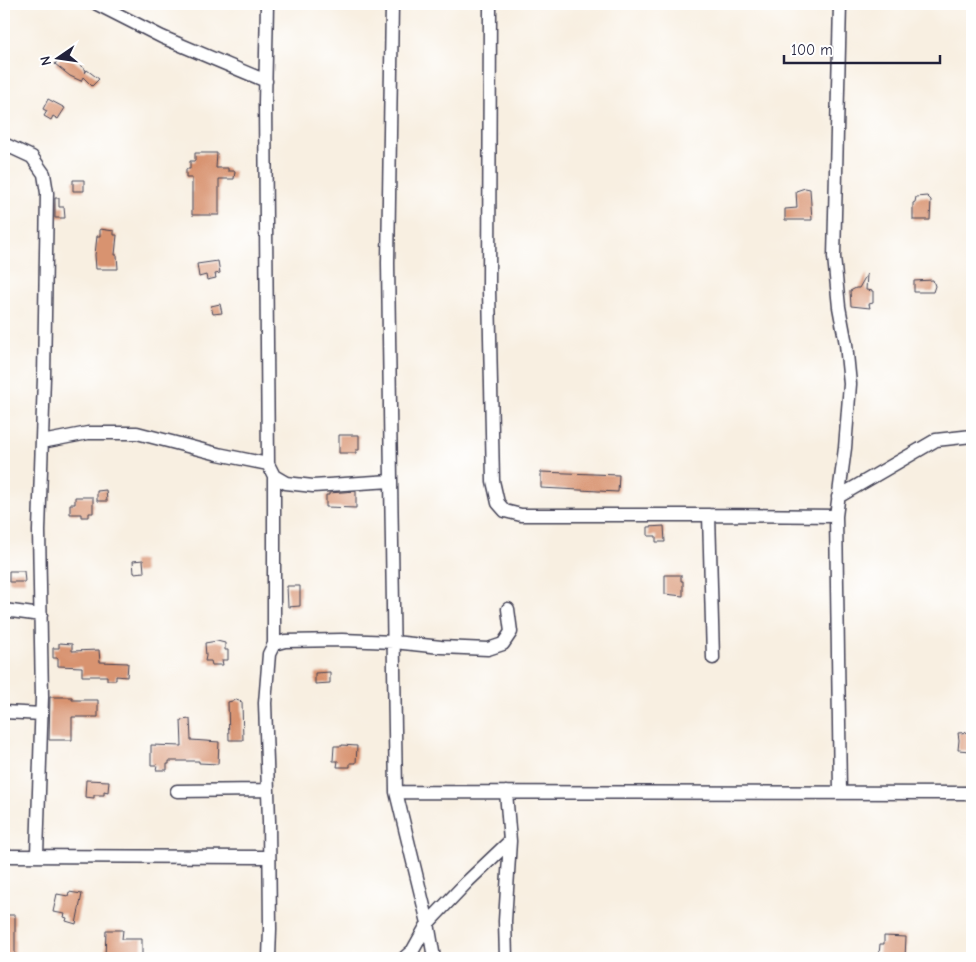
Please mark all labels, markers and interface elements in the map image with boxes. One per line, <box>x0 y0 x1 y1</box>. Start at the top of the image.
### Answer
north arrow <box>32 32 82 82</box>
scale bar <box>784 32 940 64</box>
text: 100 m <box>791 41 833 59</box>
text: N <box>37 54 55 67</box>

